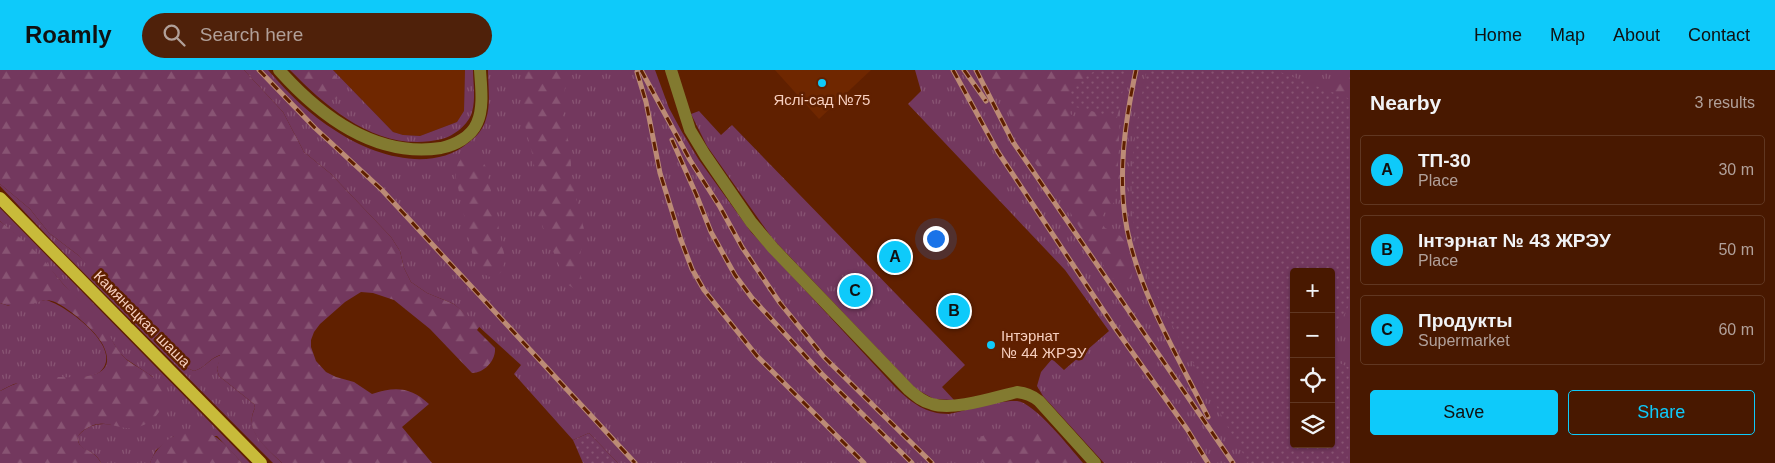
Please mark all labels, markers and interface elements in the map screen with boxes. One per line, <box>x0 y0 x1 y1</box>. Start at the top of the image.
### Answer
search box <box>142 13 492 58</box>
text: Roamly <box>25 21 112 48</box>
icon: search <box>160 21 188 49</box>
text: Search here <box>200 24 303 45</box>
text: Home <box>1474 25 1522 45</box>
text: Map <box>1550 25 1585 45</box>
text: About <box>1613 25 1660 45</box>
text: Contact <box>1688 25 1750 45</box>
marker: Яслі-сад №75 <box>816 77 828 89</box>
place label: Яслі-сад №75 <box>774 91 870 108</box>
text: Nearby <box>1370 91 1441 114</box>
text: 3 results <box>1695 94 1755 111</box>
text: ТП-30 <box>1418 150 1471 171</box>
text: A <box>1381 161 1393 178</box>
text: 30 m <box>1718 161 1754 178</box>
text: Place <box>1418 172 1458 189</box>
your location <box>923 226 949 252</box>
text: Інтэрнат № 43 ЖРЭУ <box>1418 230 1611 251</box>
pin: A <box>879 238 911 276</box>
text: B <box>1381 241 1393 258</box>
text: 50 m <box>1718 241 1754 258</box>
text: Place <box>1418 252 1458 269</box>
street label: Камянецкая шаша <box>91 267 194 371</box>
map controls <box>1290 268 1335 448</box>
button: + <box>1290 268 1335 313</box>
pin: C <box>839 272 871 310</box>
pin: B <box>938 292 970 330</box>
text: Продукты <box>1418 310 1513 331</box>
button: − <box>1290 313 1335 358</box>
text: C <box>1381 321 1393 338</box>
text: 60 m <box>1718 321 1754 338</box>
place label: Інтэрнат № 44 ЖРЭУ <box>1001 327 1087 361</box>
text: Supermarket <box>1418 332 1510 349</box>
marker: Інтэрнат № 44 ЖРЭУ <box>985 339 997 351</box>
button: locate <box>1290 358 1335 403</box>
button: Save <box>1370 390 1558 435</box>
button: Share <box>1568 390 1755 435</box>
button: layers <box>1290 403 1335 448</box>

